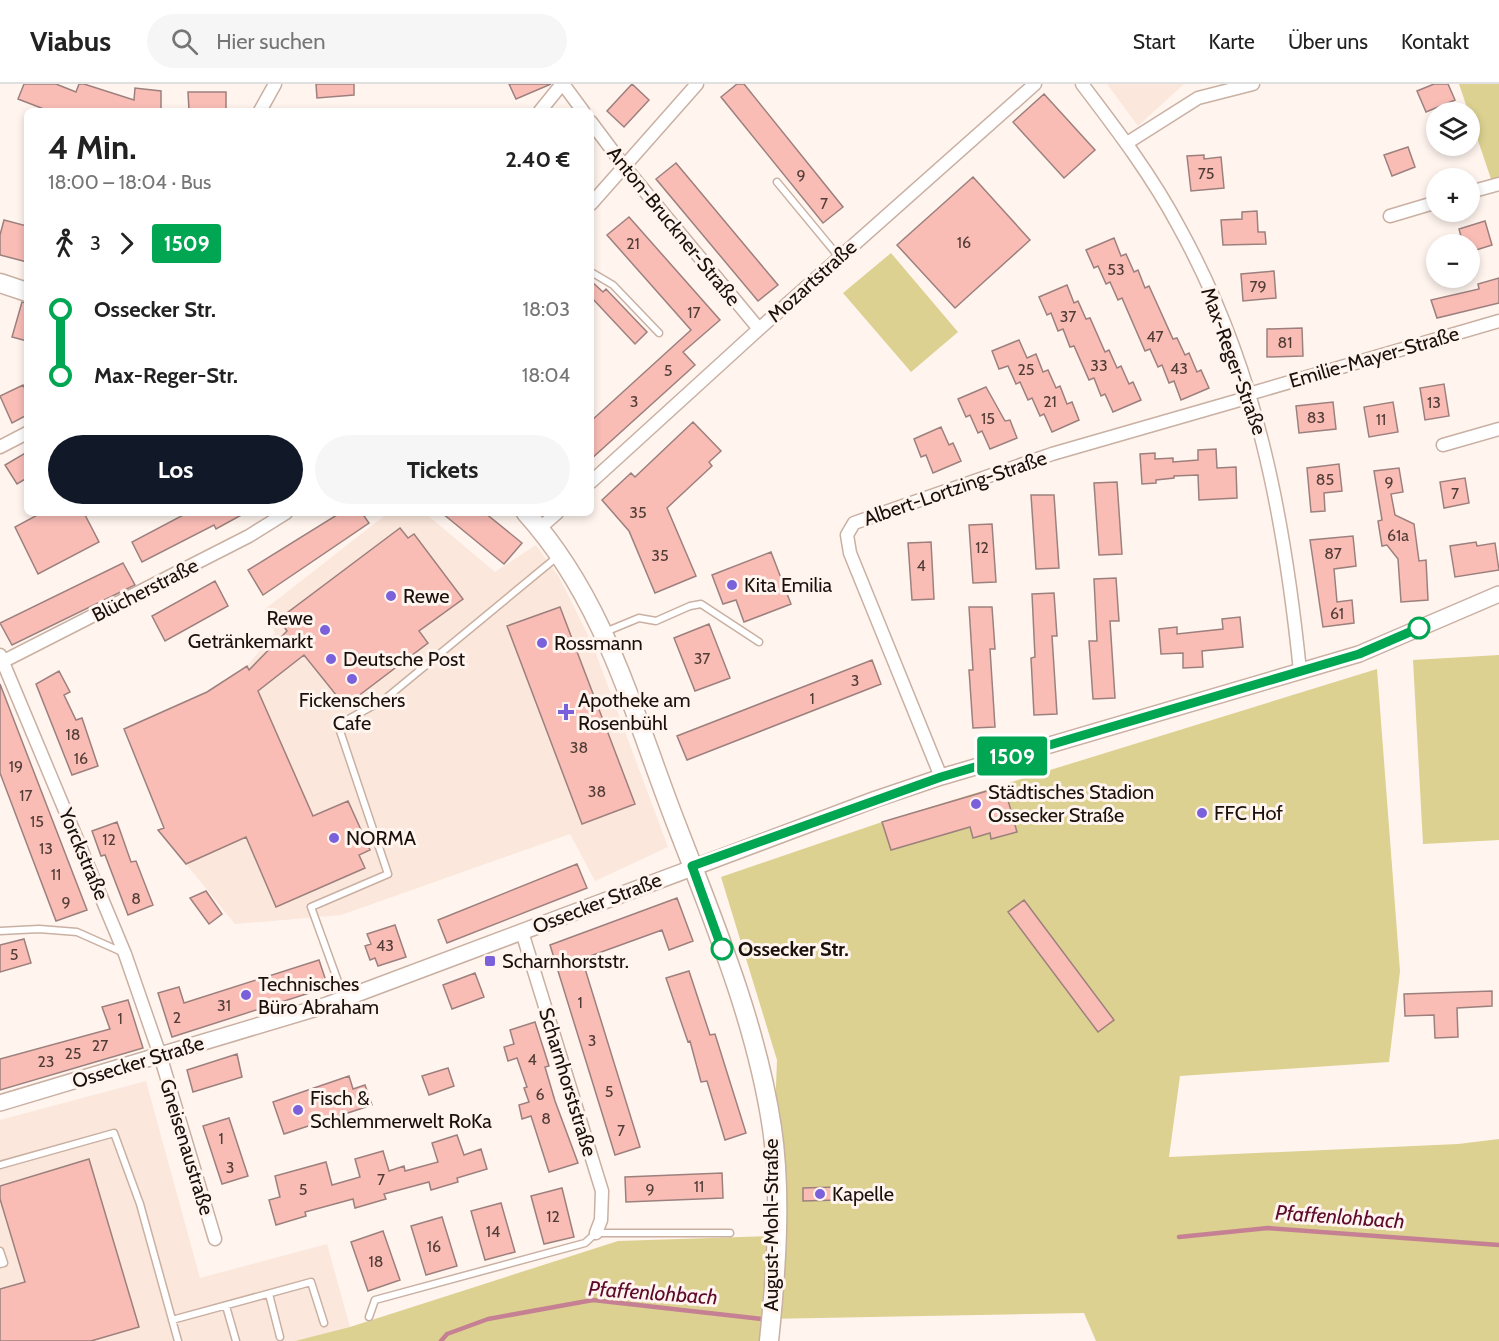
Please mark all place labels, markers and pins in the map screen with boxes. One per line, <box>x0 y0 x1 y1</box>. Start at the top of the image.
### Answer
place label: Kita Emilia <box>744 573 833 597</box>
marker: Kita Emilia <box>725 578 739 592</box>
place label: Rewe <box>403 584 450 608</box>
marker: Rewe <box>384 589 398 603</box>
place label: Rewe Getränkemarkt <box>188 606 313 653</box>
unlabelled marker <box>1408 617 1430 639</box>
marker: Rewe Getränkemarkt <box>318 623 332 637</box>
place label: Rossmann <box>554 631 643 655</box>
marker: Rossmann <box>535 636 549 650</box>
place label: Deutsche Post <box>343 647 465 671</box>
marker: Deutsche Post <box>324 652 338 666</box>
marker: Fickenschers Cafe <box>345 672 359 686</box>
place label: Fickenschers Cafe <box>299 688 405 735</box>
place label: Apotheke am Rosenbühl <box>578 688 691 735</box>
marker: Apotheke am Rosenbühl <box>559 705 573 719</box>
place label: Städtisches Stadion Ossecker Straße <box>988 780 1154 827</box>
marker: Städtisches Stadion Ossecker Straße <box>969 797 983 811</box>
place label: FFC Hof <box>1214 801 1283 825</box>
marker: FFC Hof <box>1195 806 1209 820</box>
place label: NORMA <box>346 826 417 850</box>
marker: NORMA <box>327 831 341 845</box>
place label: Ossecker Str. <box>738 937 849 961</box>
marker: Ossecker Str. <box>711 938 733 960</box>
place label: Scharnhorststr. <box>502 949 629 973</box>
marker: Scharnhorststr. <box>483 954 497 968</box>
place label: Technisches Büro Abraham <box>258 972 379 1019</box>
marker: Technisches Büro Abraham <box>239 988 253 1002</box>
place label: Fisch & Schlemmerwelt RoKa <box>310 1086 492 1133</box>
marker: Fisch & Schlemmerwelt RoKa <box>291 1103 305 1117</box>
place label: Kapelle <box>832 1182 894 1206</box>
marker: Kapelle <box>813 1187 827 1201</box>

